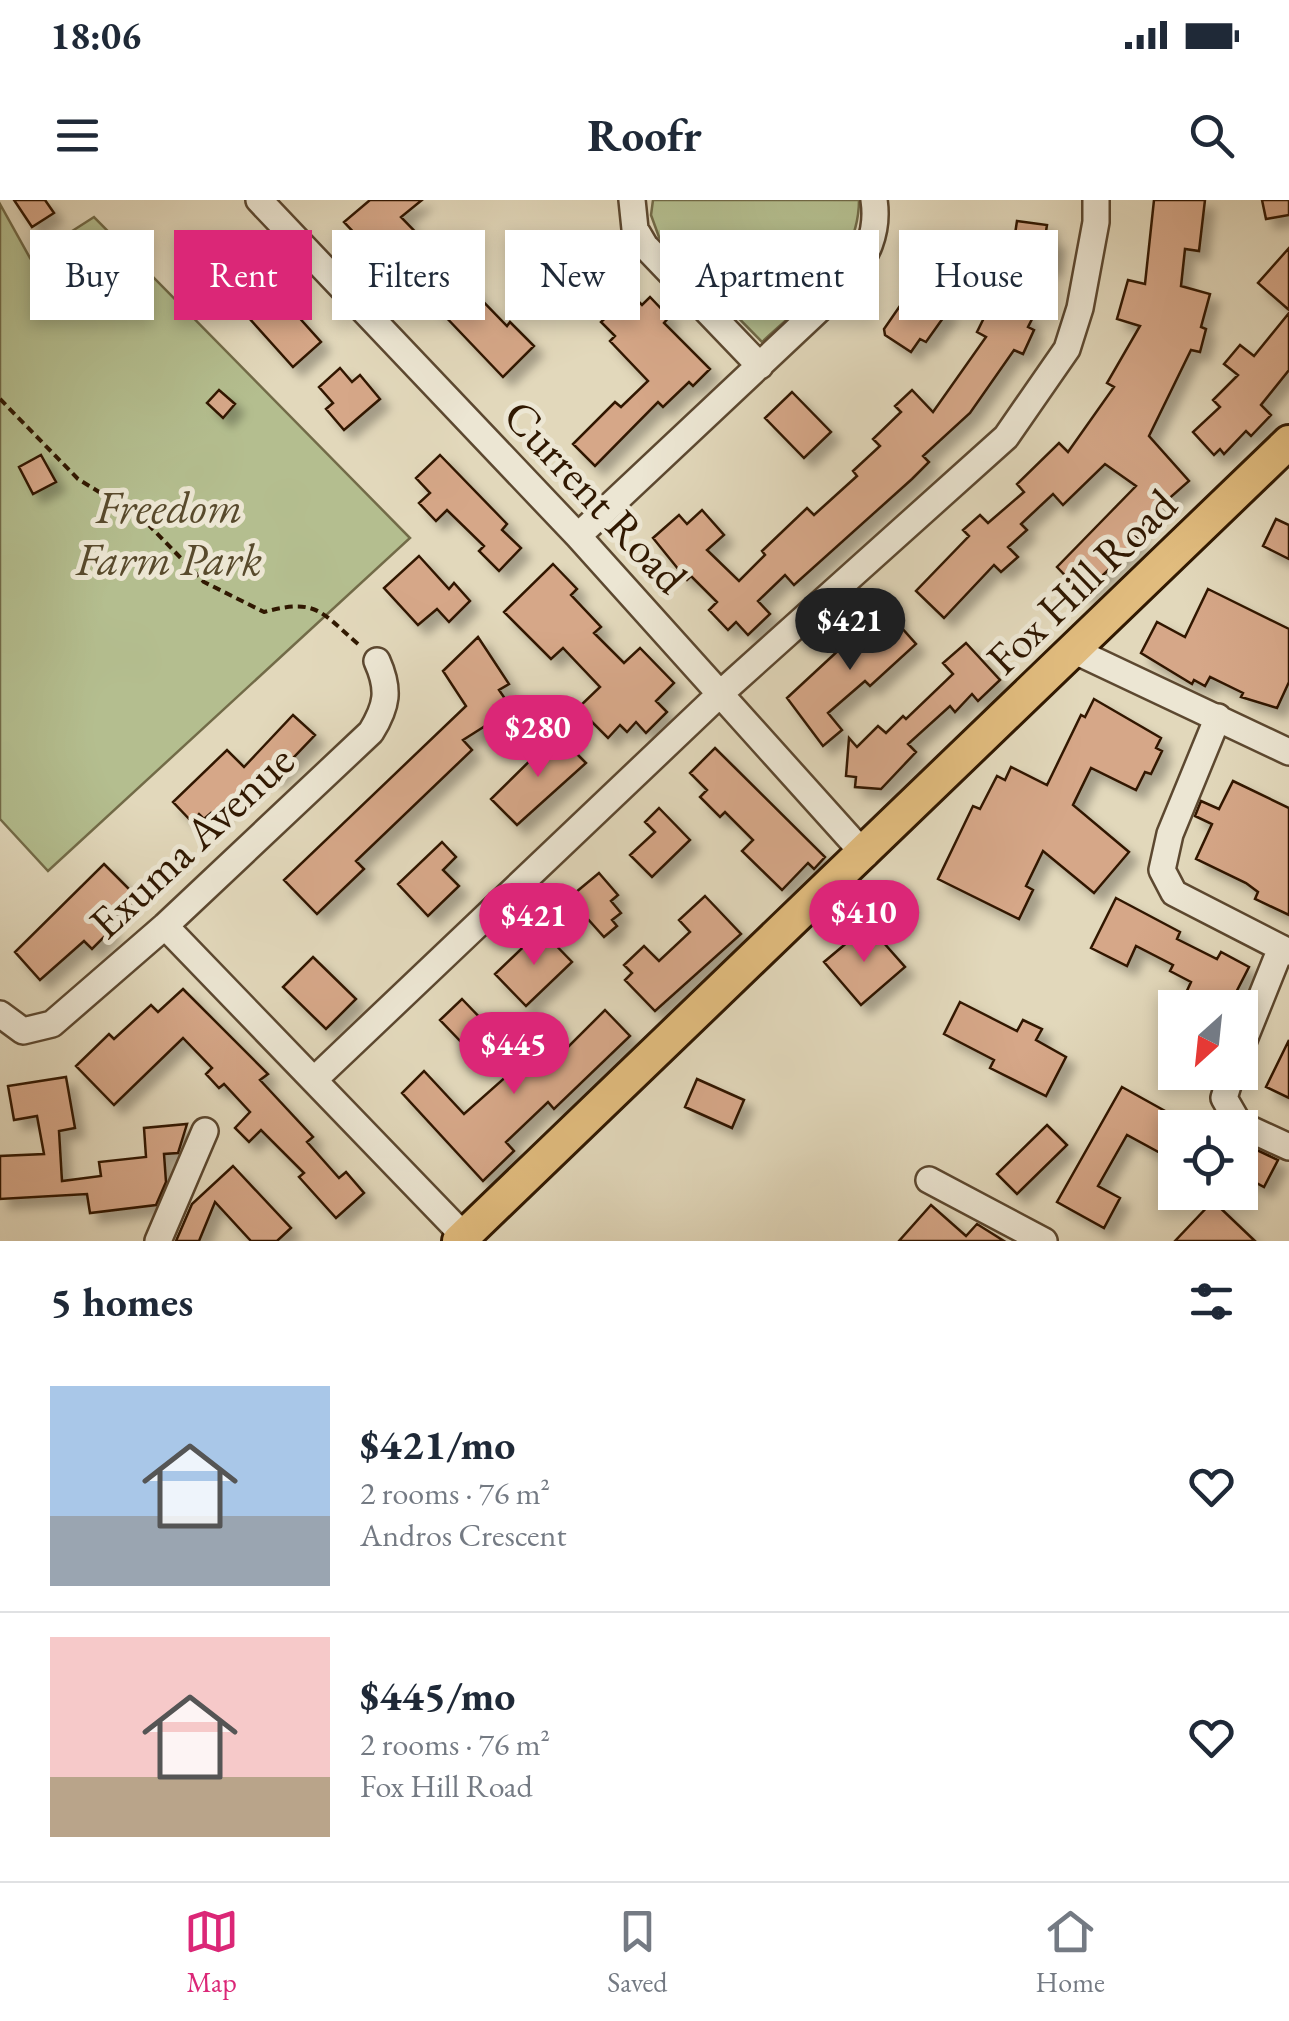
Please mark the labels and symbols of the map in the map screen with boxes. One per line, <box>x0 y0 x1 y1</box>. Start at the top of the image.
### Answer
street label: Current Road <box>491 387 701 605</box>
street label: Fox Hill Road <box>973 476 1189 686</box>
park label: Freedom Farm Park <box>75 478 262 588</box>
pin: $421 <box>791 588 909 673</box>
pin: $280 <box>479 695 597 780</box>
street label: Exuma Avenue <box>76 731 306 951</box>
pin: $410 <box>805 880 923 965</box>
pin: $421 <box>475 883 593 968</box>
north arrow <box>1158 990 1258 1090</box>
pin: $445 <box>455 1012 573 1097</box>

